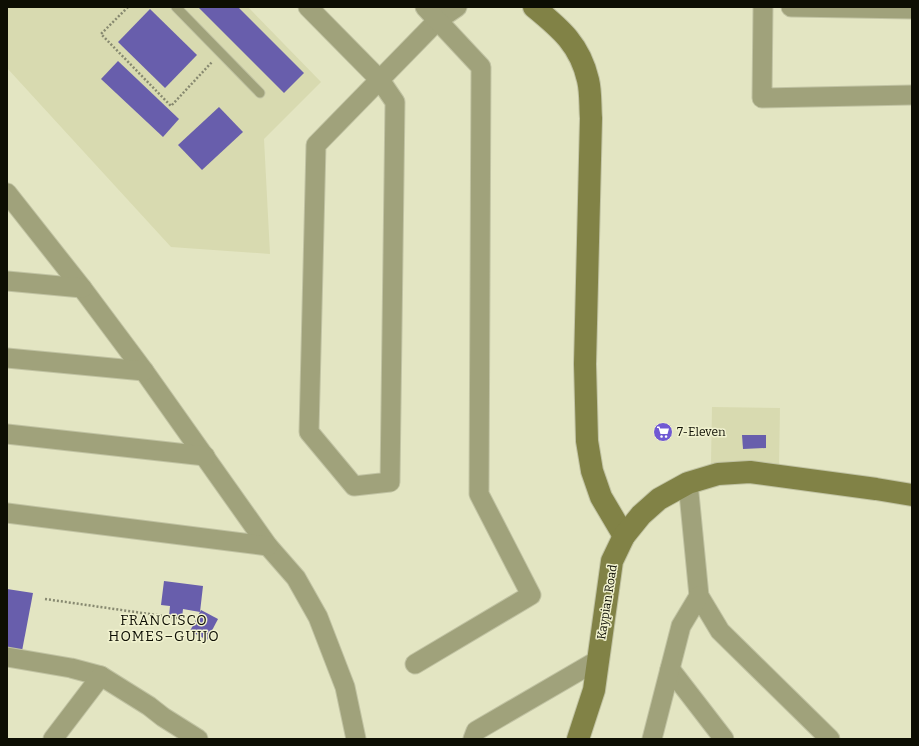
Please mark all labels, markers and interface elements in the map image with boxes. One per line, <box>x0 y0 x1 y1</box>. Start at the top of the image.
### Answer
supermarket icon: 7-Eleven <box>652 421 674 443</box>
place label: 7-Eleven <box>677 425 726 439</box>
street label: Kaypian Road <box>594 563 620 641</box>
district label: FRANCISCO HOMES–GUIJO <box>108 612 220 645</box>

